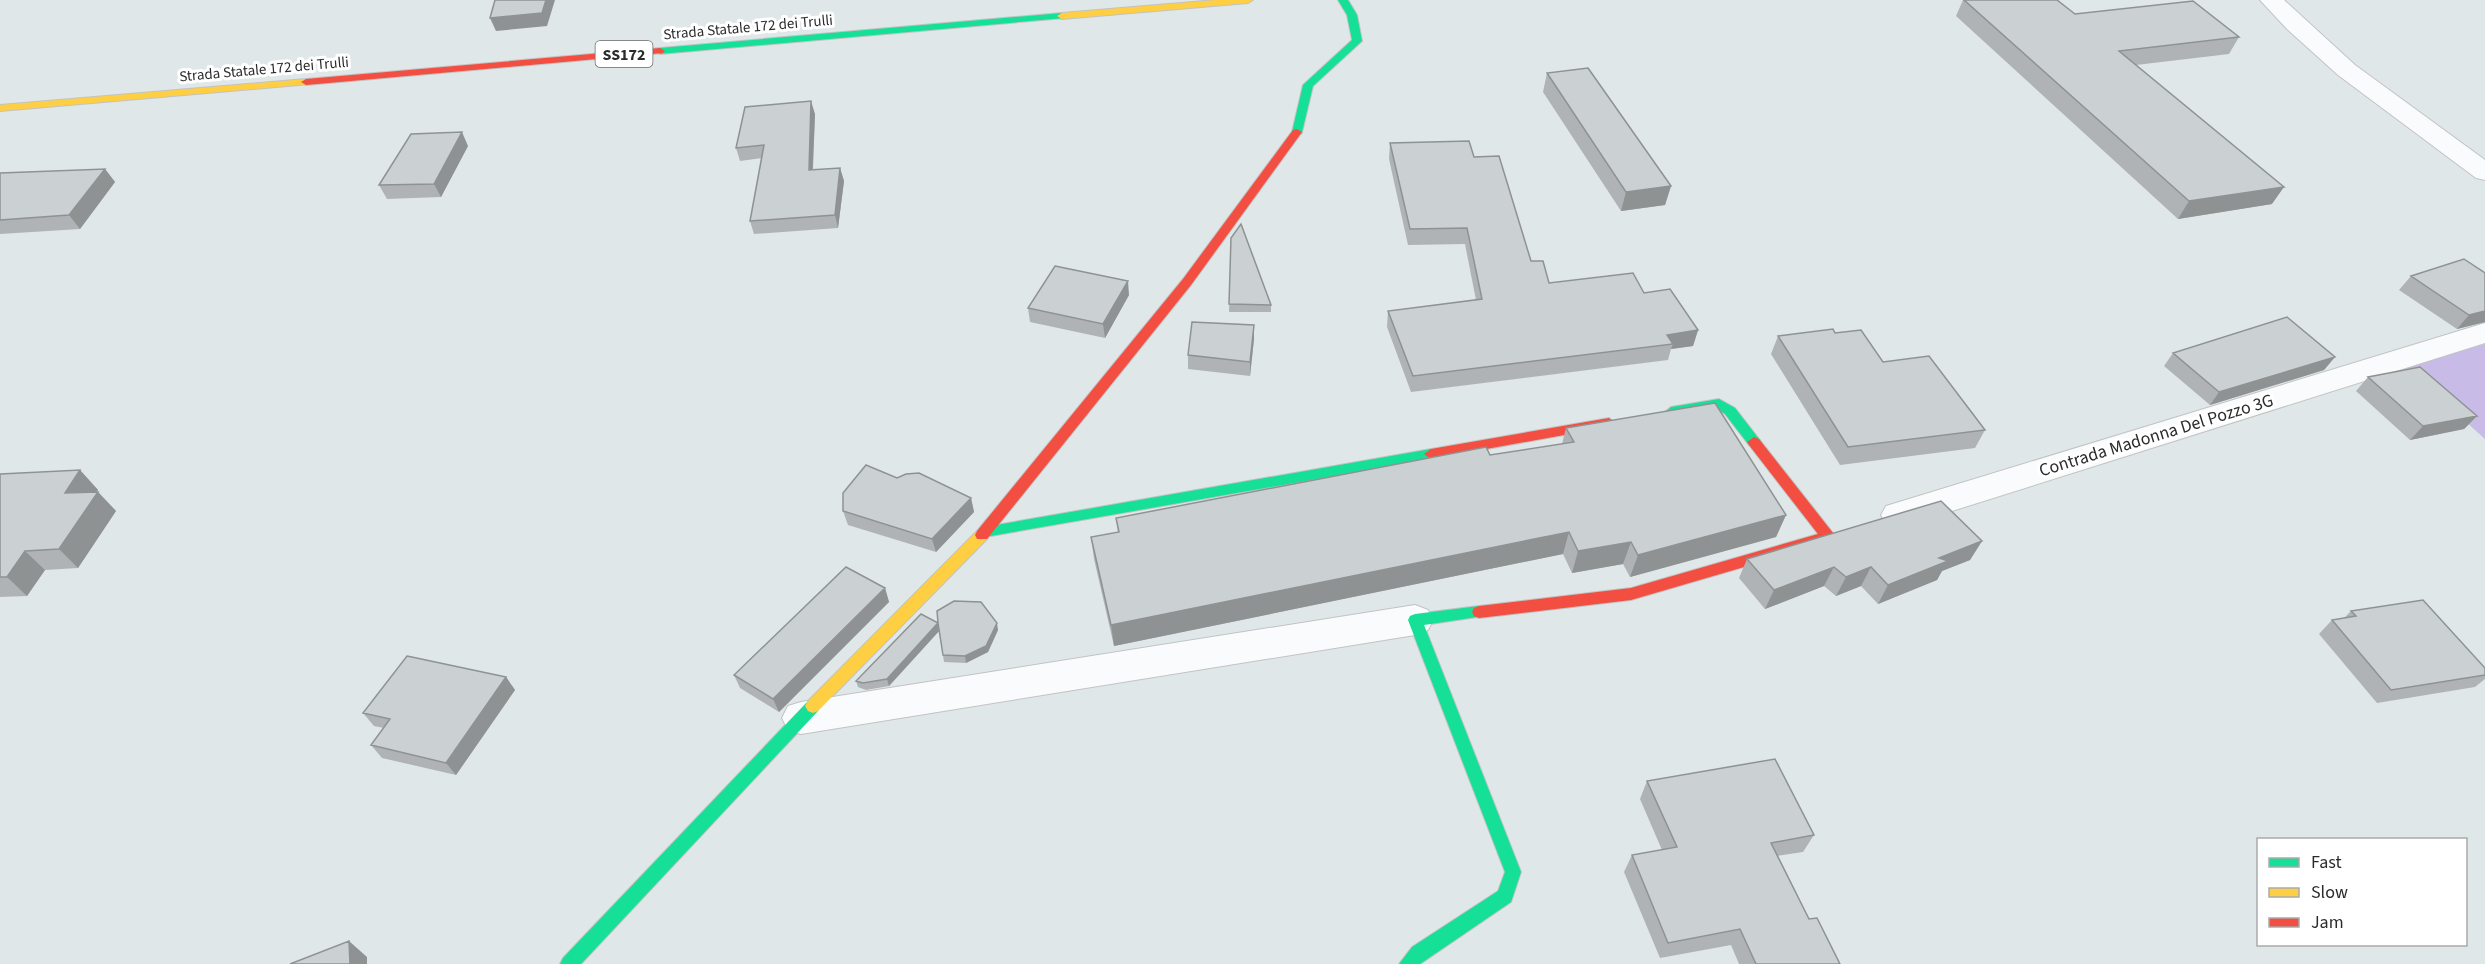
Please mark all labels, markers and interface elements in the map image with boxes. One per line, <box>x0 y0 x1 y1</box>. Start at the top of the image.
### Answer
street label: Strada Statale 172 dei Trulli <box>662 10 834 45</box>
road number: SS172 <box>596 41 652 67</box>
street label: Strada Statale 172 dei Trulli <box>178 52 350 87</box>
street label: Contrada Madonna Del Pozzo 3G <box>2036 388 2276 483</box>
legend <box>2257 838 2467 946</box>
text: Fast <box>2311 850 2342 875</box>
text: Slow <box>2311 880 2348 905</box>
text: Jam <box>2311 910 2344 935</box>

